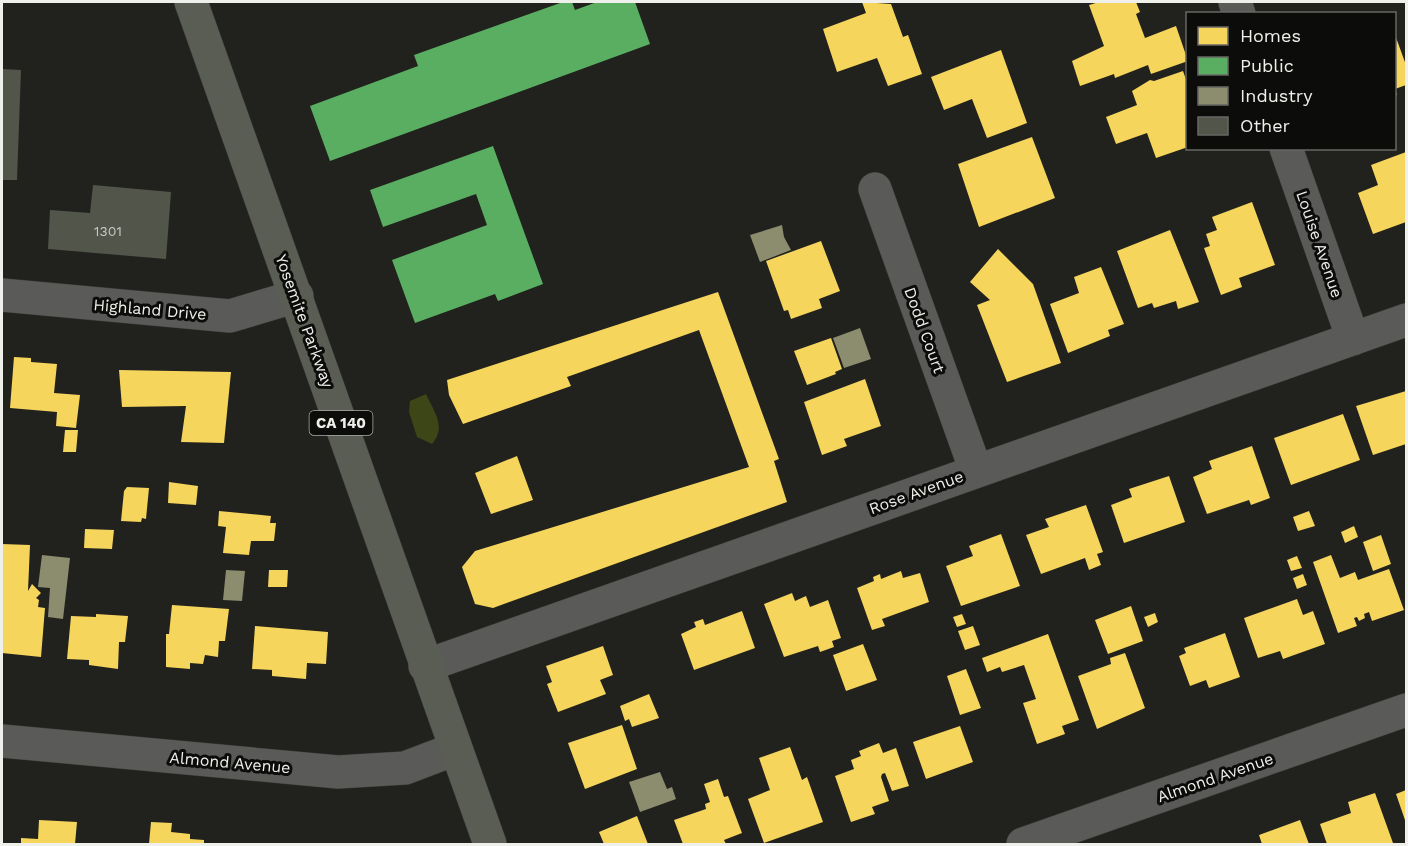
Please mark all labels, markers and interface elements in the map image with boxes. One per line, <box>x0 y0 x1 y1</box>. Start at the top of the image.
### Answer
legend <box>1186 12 1396 150</box>
text: Homes <box>1240 25 1301 46</box>
text: Public <box>1240 55 1294 76</box>
text: Industry <box>1240 85 1313 106</box>
text: Other <box>1240 115 1290 136</box>
street label: Louise Avenue <box>1292 188 1347 300</box>
house number: 1301 <box>94 223 122 239</box>
street label: Yosemite Parkway <box>272 252 338 391</box>
street label: Dodd Court <box>900 285 949 376</box>
street label: Highland Drive <box>93 295 207 324</box>
road number: CA 140 <box>310 411 372 435</box>
street label: Rose Avenue <box>866 467 966 518</box>
street label: Almond Avenue <box>169 748 291 777</box>
street label: Almond Avenue <box>1155 749 1276 806</box>

